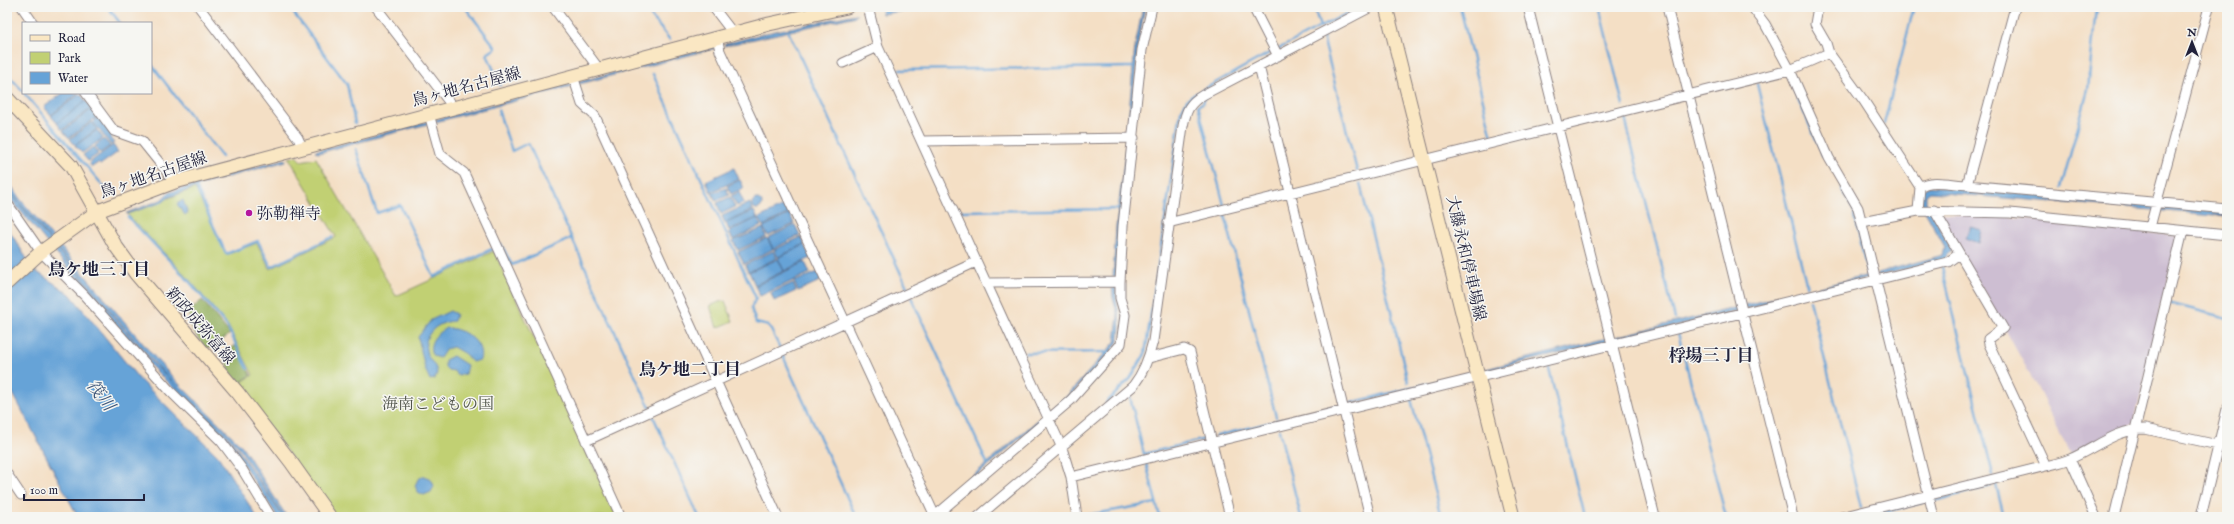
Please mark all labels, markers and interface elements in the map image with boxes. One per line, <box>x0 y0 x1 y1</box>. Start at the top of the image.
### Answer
legend <box>22 22 152 94</box>
north arrow <box>2172 22 2212 62</box>
text: N <box>2186 26 2197 40</box>
text: Road <box>58 31 86 46</box>
text: Park <box>58 51 81 66</box>
street label: 鳥ヶ地名古屋線 <box>410 64 523 112</box>
text: Water <box>58 71 89 86</box>
street label: 鳥ヶ地名古屋線 <box>97 148 210 204</box>
street label: 大藤永和停車場線 <box>1441 194 1489 323</box>
place label: 弥勒禅寺 <box>257 205 321 225</box>
marker: 弥勒禅寺 <box>244 208 254 218</box>
district label: 鳥ケ地三丁目 <box>48 260 150 281</box>
street label: 新政成弥富線 <box>160 284 239 369</box>
district label: 桴場三丁目 <box>1669 346 1754 367</box>
district label: 鳥ケ地二丁目 <box>639 360 741 381</box>
water label: 筏川 <box>81 376 120 417</box>
park label: 海南こどもの国 <box>382 395 494 415</box>
scale bar <box>24 476 144 502</box>
text: 100 m <box>30 483 58 498</box>

